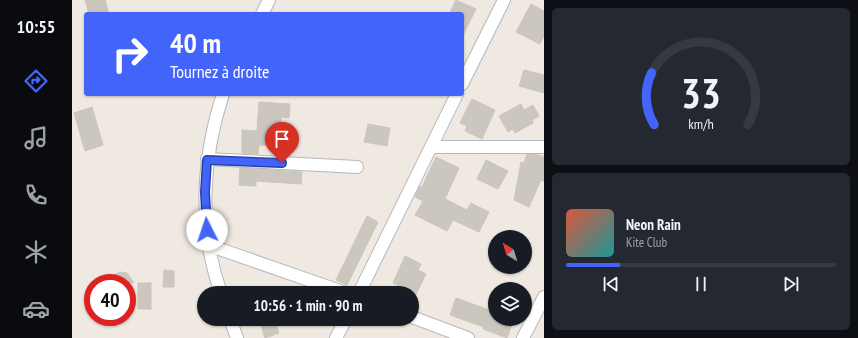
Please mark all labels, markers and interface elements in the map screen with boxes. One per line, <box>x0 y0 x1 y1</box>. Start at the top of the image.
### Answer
text: 10:55 <box>17 15 55 38</box>
text: 40 m <box>170 24 221 61</box>
icon: right <box>104 28 156 80</box>
text: Tournez à droite <box>170 60 269 83</box>
text: 33 <box>681 65 721 118</box>
icon: directions <box>22 67 50 95</box>
text: km/h <box>688 113 714 132</box>
pin <box>265 122 299 163</box>
icon: music <box>22 124 50 152</box>
icon: arrive <box>271 128 293 150</box>
icon: phone <box>22 181 50 209</box>
position arrow <box>186 209 228 251</box>
text: Neon Rain <box>626 215 681 234</box>
north arrow <box>488 230 532 274</box>
map controls <box>488 230 532 326</box>
text: Kite Club <box>626 234 667 251</box>
icon: climate <box>22 238 50 266</box>
icon: previous <box>600 273 622 295</box>
icon: pause <box>690 273 712 295</box>
icon: next <box>780 273 802 295</box>
speed limit sign: 40 <box>84 274 136 326</box>
button: layers <box>488 282 532 326</box>
icon: car <box>22 295 50 323</box>
text: 10:56 · 1 min · 90 m <box>254 296 362 315</box>

